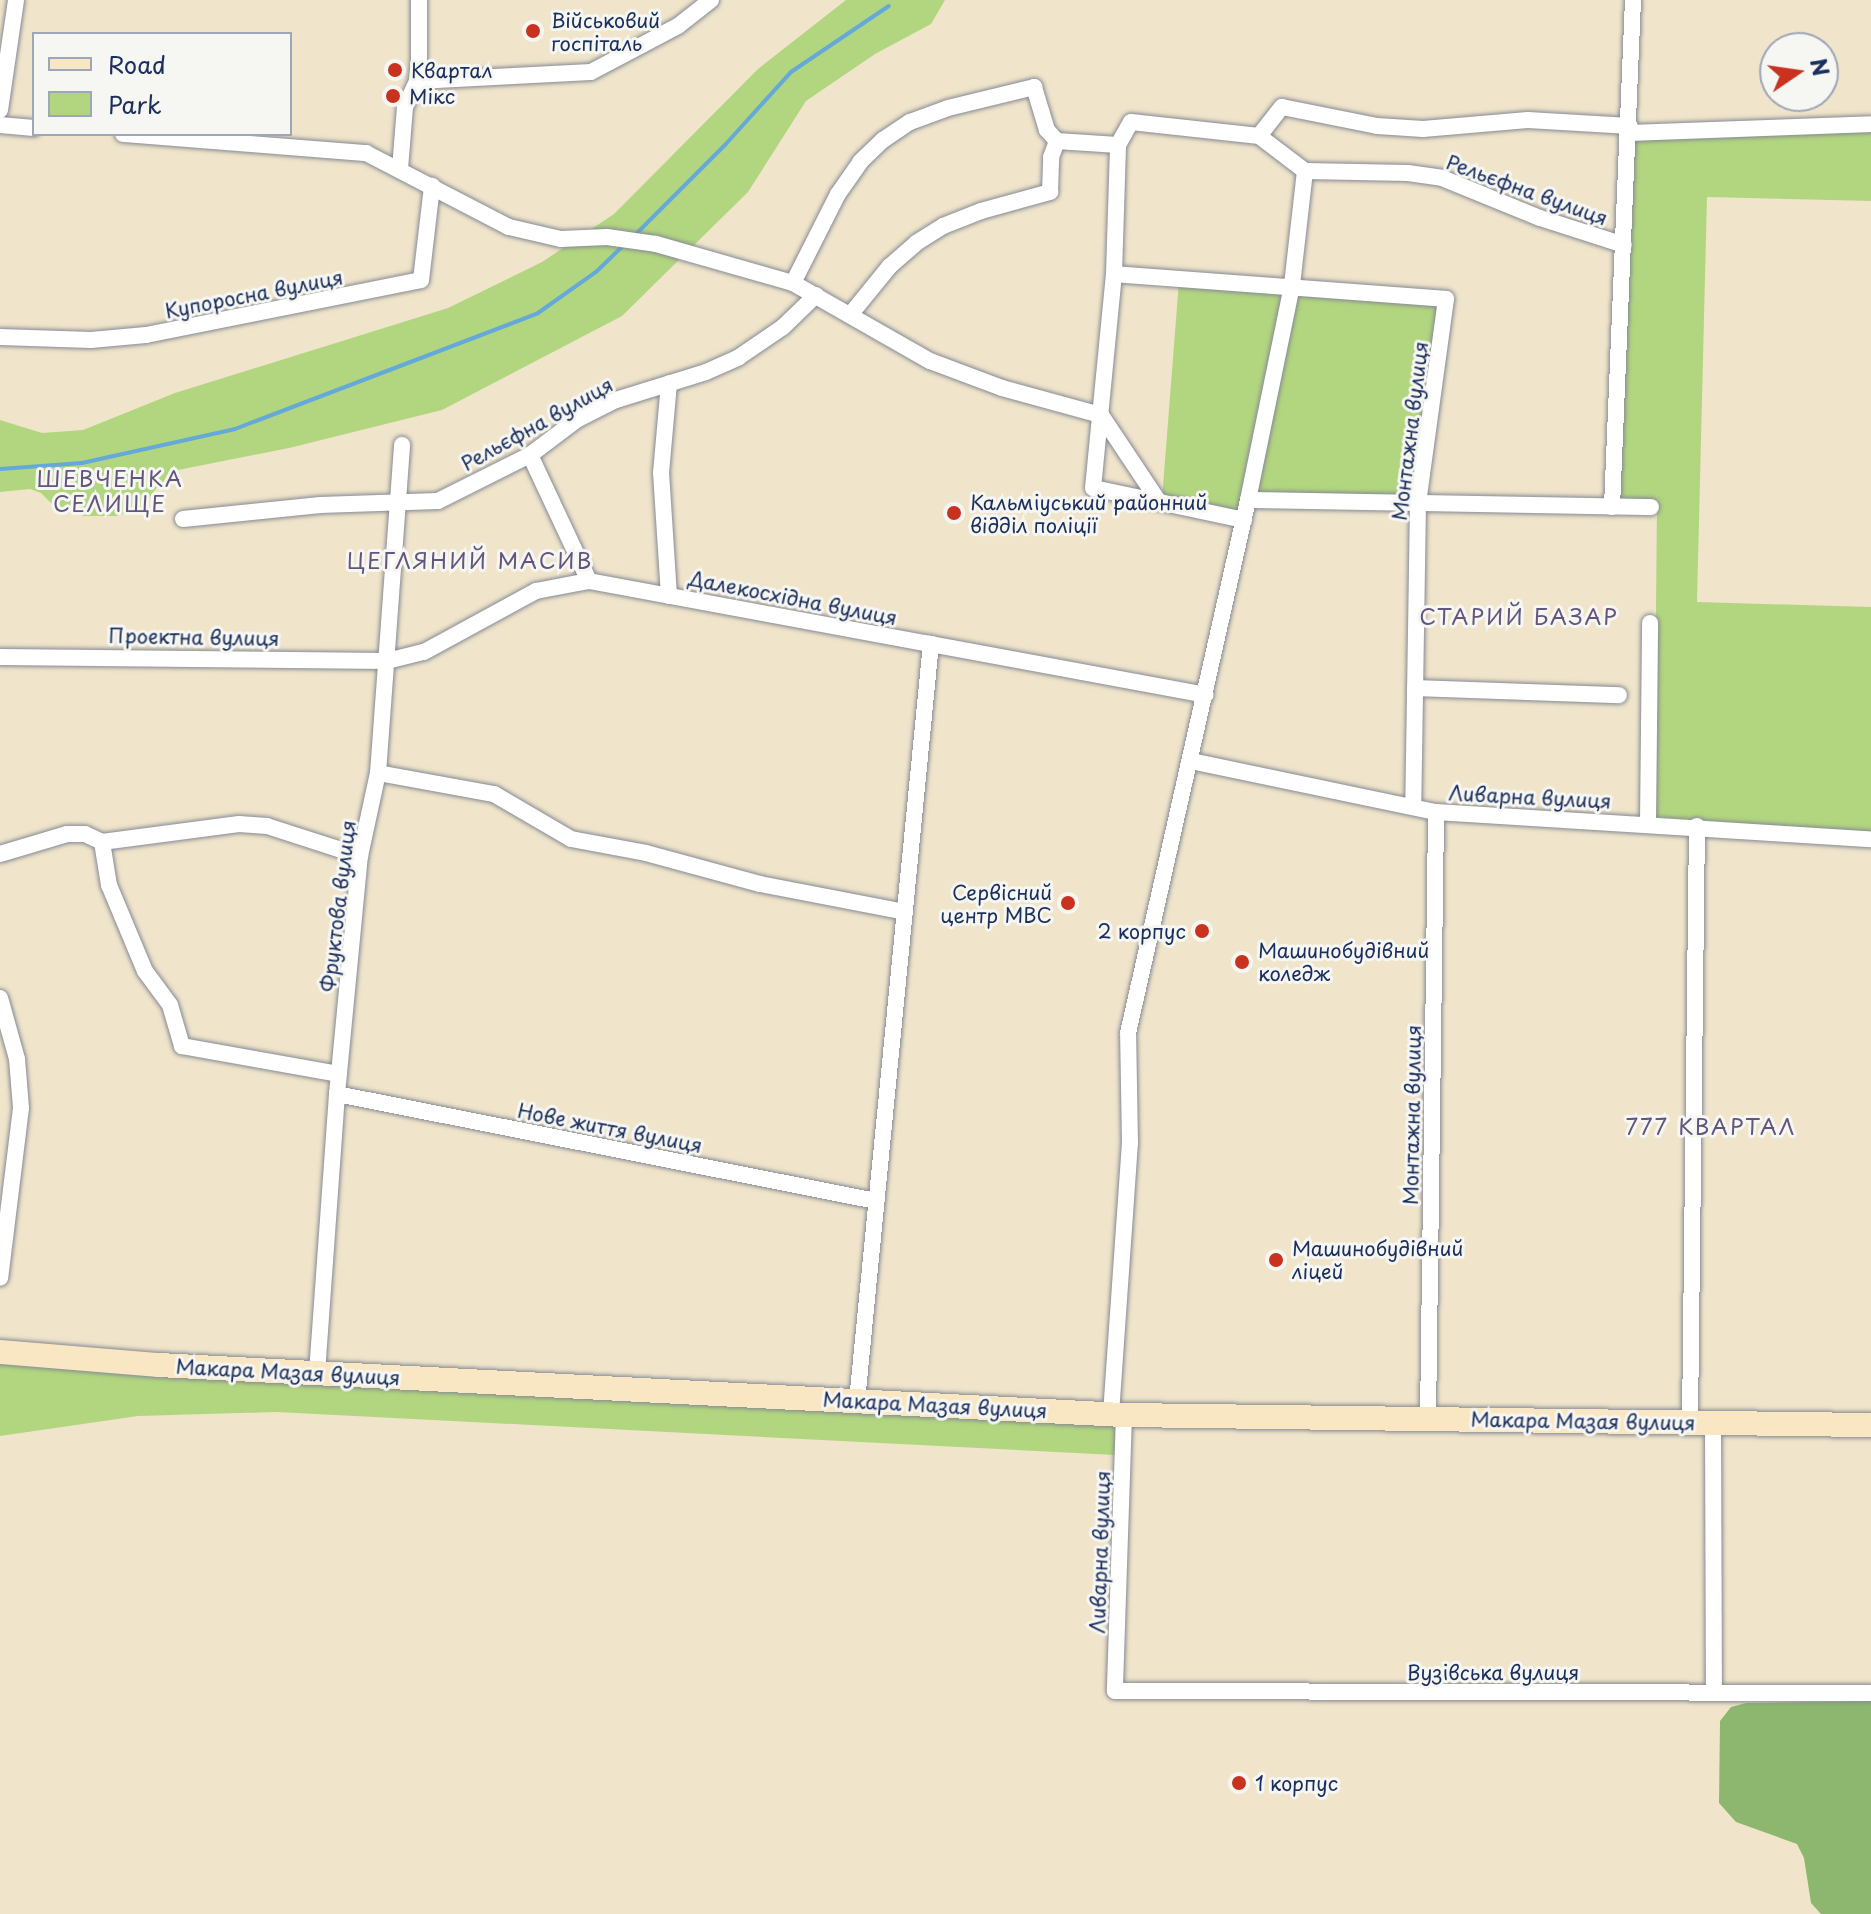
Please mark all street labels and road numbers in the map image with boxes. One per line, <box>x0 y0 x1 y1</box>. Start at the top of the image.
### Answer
street label: Рельєфна вулиця <box>1443 149 1611 231</box>
street label: Купоросна вулиця <box>162 265 346 323</box>
street label: Монтажна вулиця <box>1387 339 1433 523</box>
street label: Рельєфна вулиця <box>456 372 618 476</box>
street label: Далекосхідна вулиця <box>686 566 900 630</box>
street label: Проектна вулиця <box>108 624 280 650</box>
street label: Ливарна вулиця <box>1448 781 1612 813</box>
street label: Фруктова вулиця <box>316 818 360 994</box>
street label: Монтажна вулиця <box>1398 1024 1426 1206</box>
street label: Нове життя вулиця <box>515 1098 705 1158</box>
street label: Макара Мазая вулиця <box>174 1354 402 1390</box>
street label: Макара Мазая вулиця <box>821 1387 1049 1423</box>
street label: Макара Мазая вулиця <box>1469 1407 1697 1435</box>
street label: Ливарна вулиця <box>1085 1470 1115 1634</box>
street label: Вузівська вулиця <box>1406 1660 1580 1684</box>

